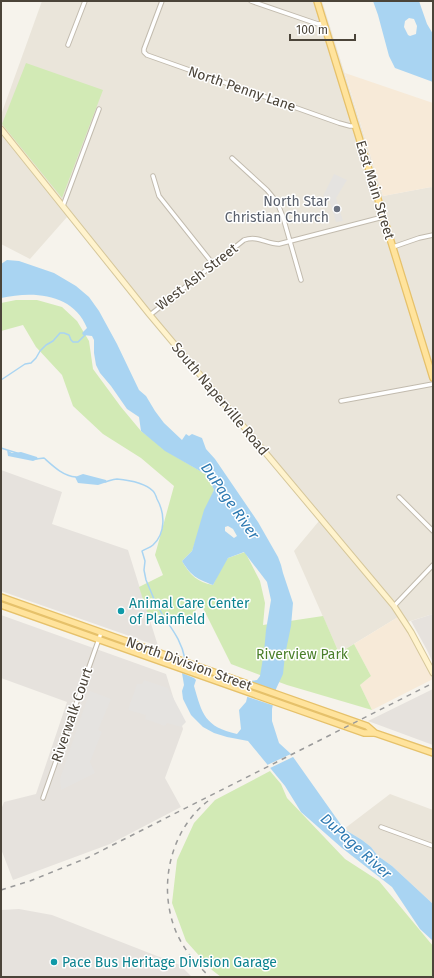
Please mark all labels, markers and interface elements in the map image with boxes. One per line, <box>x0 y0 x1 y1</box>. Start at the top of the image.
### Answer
scale bar <box>290 16 355 42</box>
text: 100 m <box>296 23 328 37</box>
street label: North Penny Lane <box>186 63 298 115</box>
street label: East Main Street <box>352 139 398 242</box>
place label: North Star Christian Church <box>225 193 330 226</box>
marker: North Star Christian Church <box>332 204 342 214</box>
street label: West Ash Street <box>153 239 242 314</box>
street label: South Naperville Road <box>168 339 272 459</box>
water label: DuPage River <box>197 459 264 544</box>
place label: Animal Care Center of Plainfield <box>129 595 250 628</box>
marker: Animal Care Center of Plainfield <box>116 606 126 616</box>
street label: North Division Street <box>124 633 255 695</box>
park label: Riverview Park <box>256 646 349 663</box>
street label: Riverwalk Court <box>48 665 96 765</box>
water label: DuPage River <box>317 809 396 883</box>
place label: Pace Bus Heritage Division Garage <box>62 954 277 971</box>
marker: Pace Bus Heritage Division Garage <box>49 957 59 967</box>

